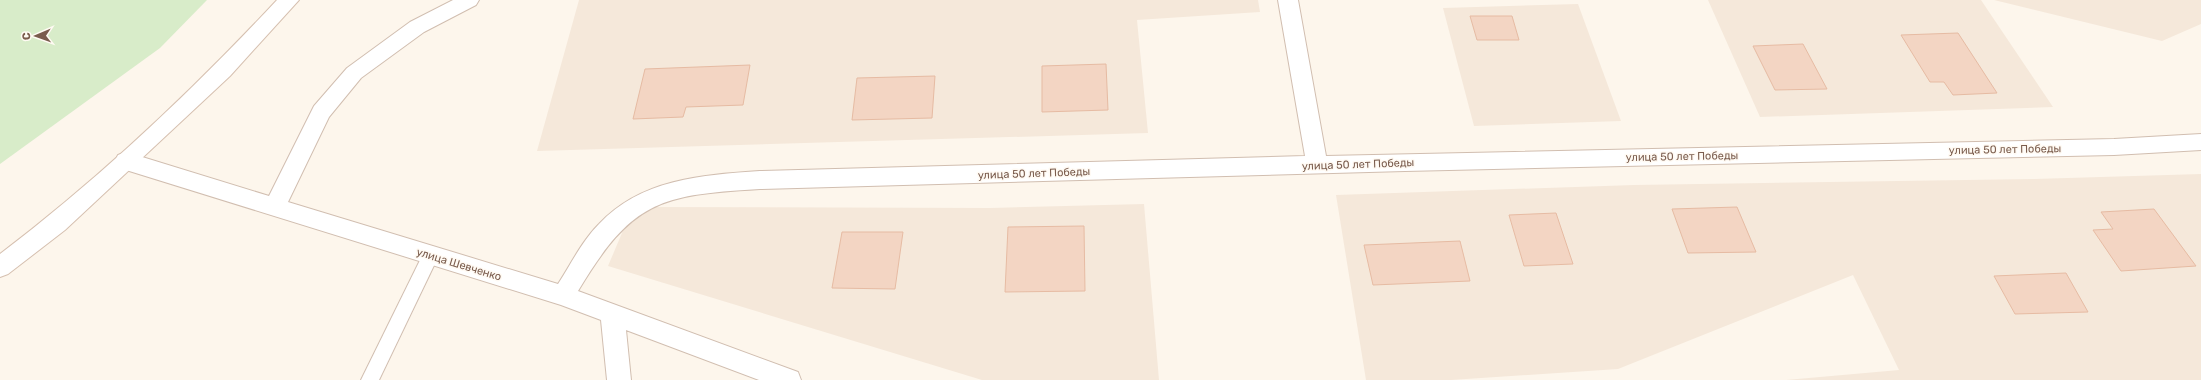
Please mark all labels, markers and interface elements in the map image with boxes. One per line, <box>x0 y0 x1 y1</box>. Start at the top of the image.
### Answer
north arrow <box>16 16 56 56</box>
text: С <box>20 32 33 40</box>
street label: улица 50 лет Победы <box>1949 142 2061 157</box>
street label: улица 50 лет Победы <box>1626 149 1738 164</box>
street label: улица 50 лет Победы <box>1302 156 1414 173</box>
street label: улица 50 лет Победы <box>978 165 1090 182</box>
street label: улица Шевченко <box>415 245 503 284</box>

